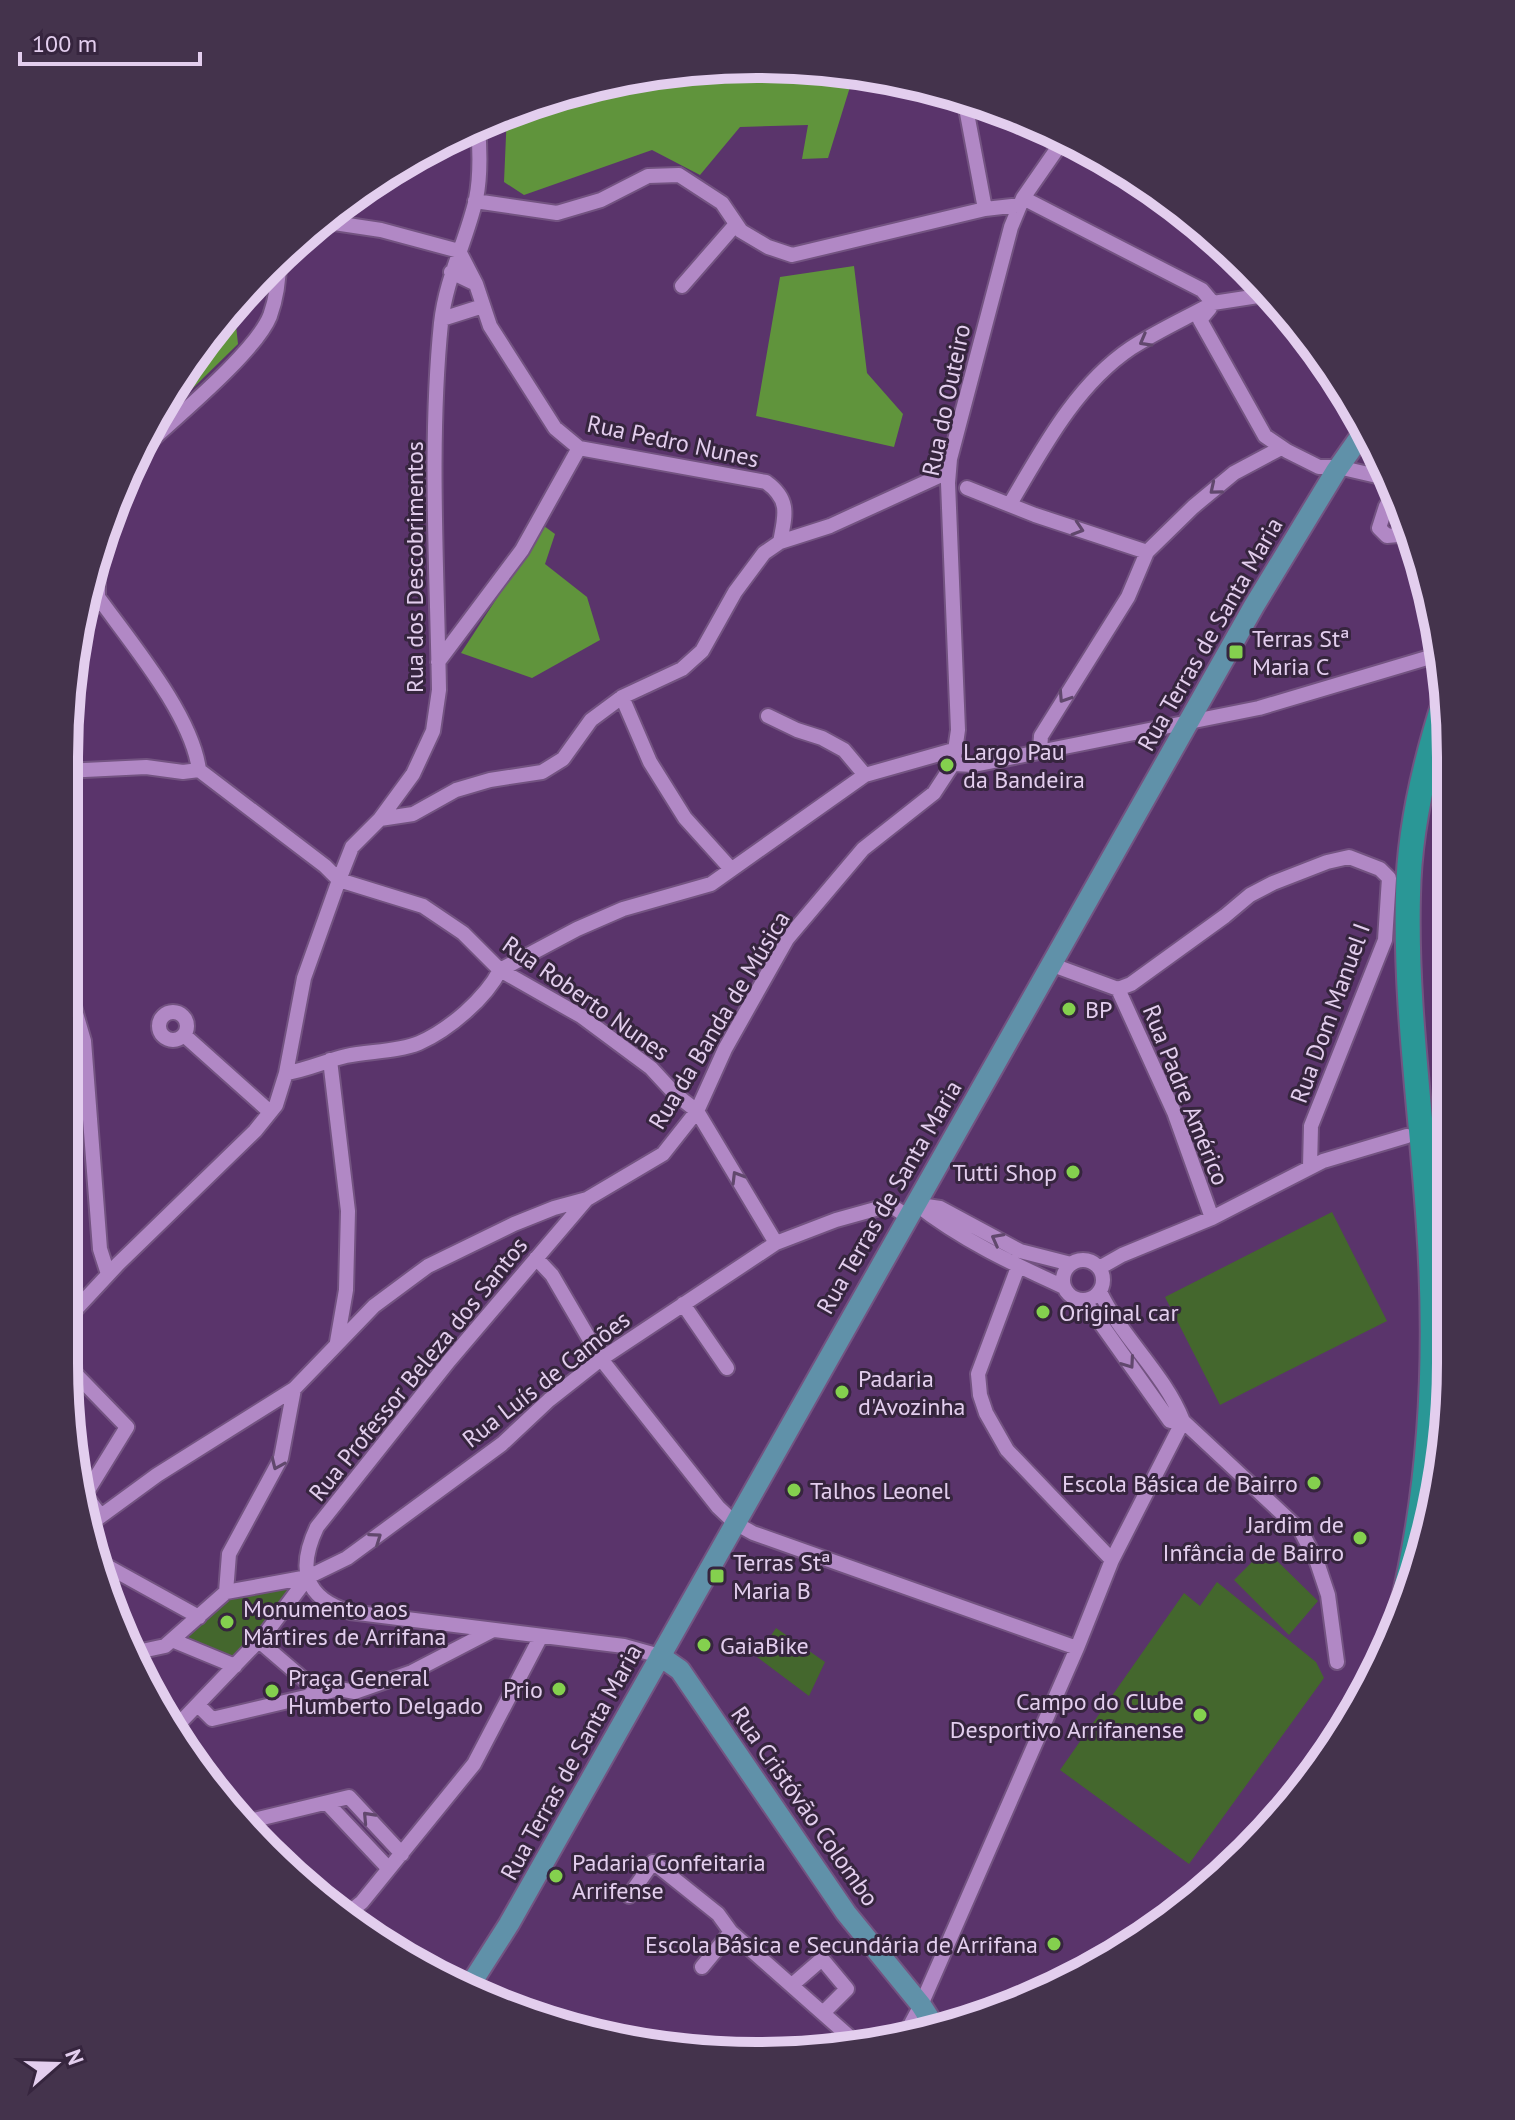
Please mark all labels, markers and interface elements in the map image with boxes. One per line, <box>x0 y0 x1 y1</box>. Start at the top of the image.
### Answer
scale bar <box>20 16 200 66</box>
text: 100 m <box>32 28 97 59</box>
street label: Rua do Outeiro <box>915 321 977 479</box>
one-way arrow <box>1139 331 1153 347</box>
street label: Rua Pedro Nunes <box>584 408 762 474</box>
street label: Rua dos Descobrimentos <box>399 441 430 693</box>
one-way arrow <box>1209 479 1224 494</box>
street label: Rua Terras de Santa Maria <box>1130 512 1290 756</box>
one-way arrow <box>1071 520 1084 536</box>
place label: Terras Stª Maria C <box>1252 623 1349 682</box>
marker: Terras Stª Maria C <box>1227 643 1245 661</box>
one-way arrow <box>1059 688 1074 703</box>
place label: Largo Pau da Bandeira <box>963 736 1085 795</box>
marker: Largo Pau da Bandeira <box>938 756 956 774</box>
street label: Rua da Banda de Música <box>641 905 797 1135</box>
street label: Rua Dom Manuel I <box>1283 919 1377 1107</box>
street label: Rua Roberto Nunes <box>496 929 676 1067</box>
place label: BP <box>1085 994 1112 1025</box>
marker: BP <box>1060 1000 1078 1018</box>
street label: Rua Padre Américo <box>1136 1000 1236 1190</box>
street label: Rua Terras de Santa Maria <box>809 1075 969 1319</box>
place label: Tutti Shop <box>952 1157 1057 1188</box>
marker: Tutti Shop <box>1064 1163 1082 1181</box>
one-way arrow <box>731 1171 746 1186</box>
street label: Rua Professor Beleza dos Santos <box>302 1231 534 1507</box>
one-way arrow <box>991 1233 1006 1248</box>
place label: Original car <box>1059 1297 1179 1328</box>
marker: Original car <box>1034 1303 1052 1321</box>
street label: Rua Luís de Camões <box>456 1304 636 1454</box>
one-way arrow <box>1120 1355 1134 1369</box>
place label: Padaria d'Avozinha <box>858 1363 966 1422</box>
marker: Padaria d'Avozinha <box>833 1383 851 1401</box>
one-way arrow <box>270 1456 286 1471</box>
place label: Escola Básica de Bairro <box>1062 1468 1298 1499</box>
marker: Escola Básica de Bairro <box>1305 1474 1323 1492</box>
place label: Talhos Leonel <box>810 1475 950 1506</box>
marker: Talhos Leonel <box>785 1481 803 1499</box>
place label: Jardim de Infância de Bairro <box>1163 1509 1344 1568</box>
marker: Jardim de Infância de Bairro <box>1351 1529 1369 1547</box>
one-way arrow <box>367 1533 381 1548</box>
place label: Terras Stª Maria B <box>733 1547 830 1606</box>
marker: Terras Stª Maria B <box>708 1567 726 1585</box>
place label: Monumento aos Mártires de Arrifana <box>243 1593 446 1652</box>
marker: Monumento aos Mártires de Arrifana <box>218 1613 236 1631</box>
place label: GaiaBike <box>720 1630 809 1661</box>
marker: GaiaBike <box>695 1636 713 1654</box>
street label: Rua Terras de Santa Maria <box>493 1639 649 1885</box>
place label: Praça General Humberto Delgado <box>288 1662 483 1721</box>
place label: Prio <box>503 1674 543 1705</box>
marker: Prio <box>550 1680 568 1698</box>
marker: Praça General Humberto Delgado <box>263 1682 281 1700</box>
place label: Campo do Clube Desportivo Arrifanense <box>950 1686 1184 1745</box>
street label: Rua Cristóvão Colombo <box>724 1700 886 1912</box>
marker: Campo do Clube Desportivo Arrifanense <box>1191 1706 1209 1724</box>
one-way arrow <box>363 1811 377 1826</box>
place label: Padaria Confeitaria Arrifense <box>572 1847 766 1906</box>
marker: Padaria Confeitaria Arrifense <box>547 1867 565 1885</box>
place label: Escola Básica e Secundária de Arrifana <box>645 1929 1038 1960</box>
marker: Escola Básica e Secundária de Arrifana <box>1045 1935 1063 1953</box>
north arrow <box>16 2024 96 2104</box>
text: N <box>59 2046 90 2069</box>

